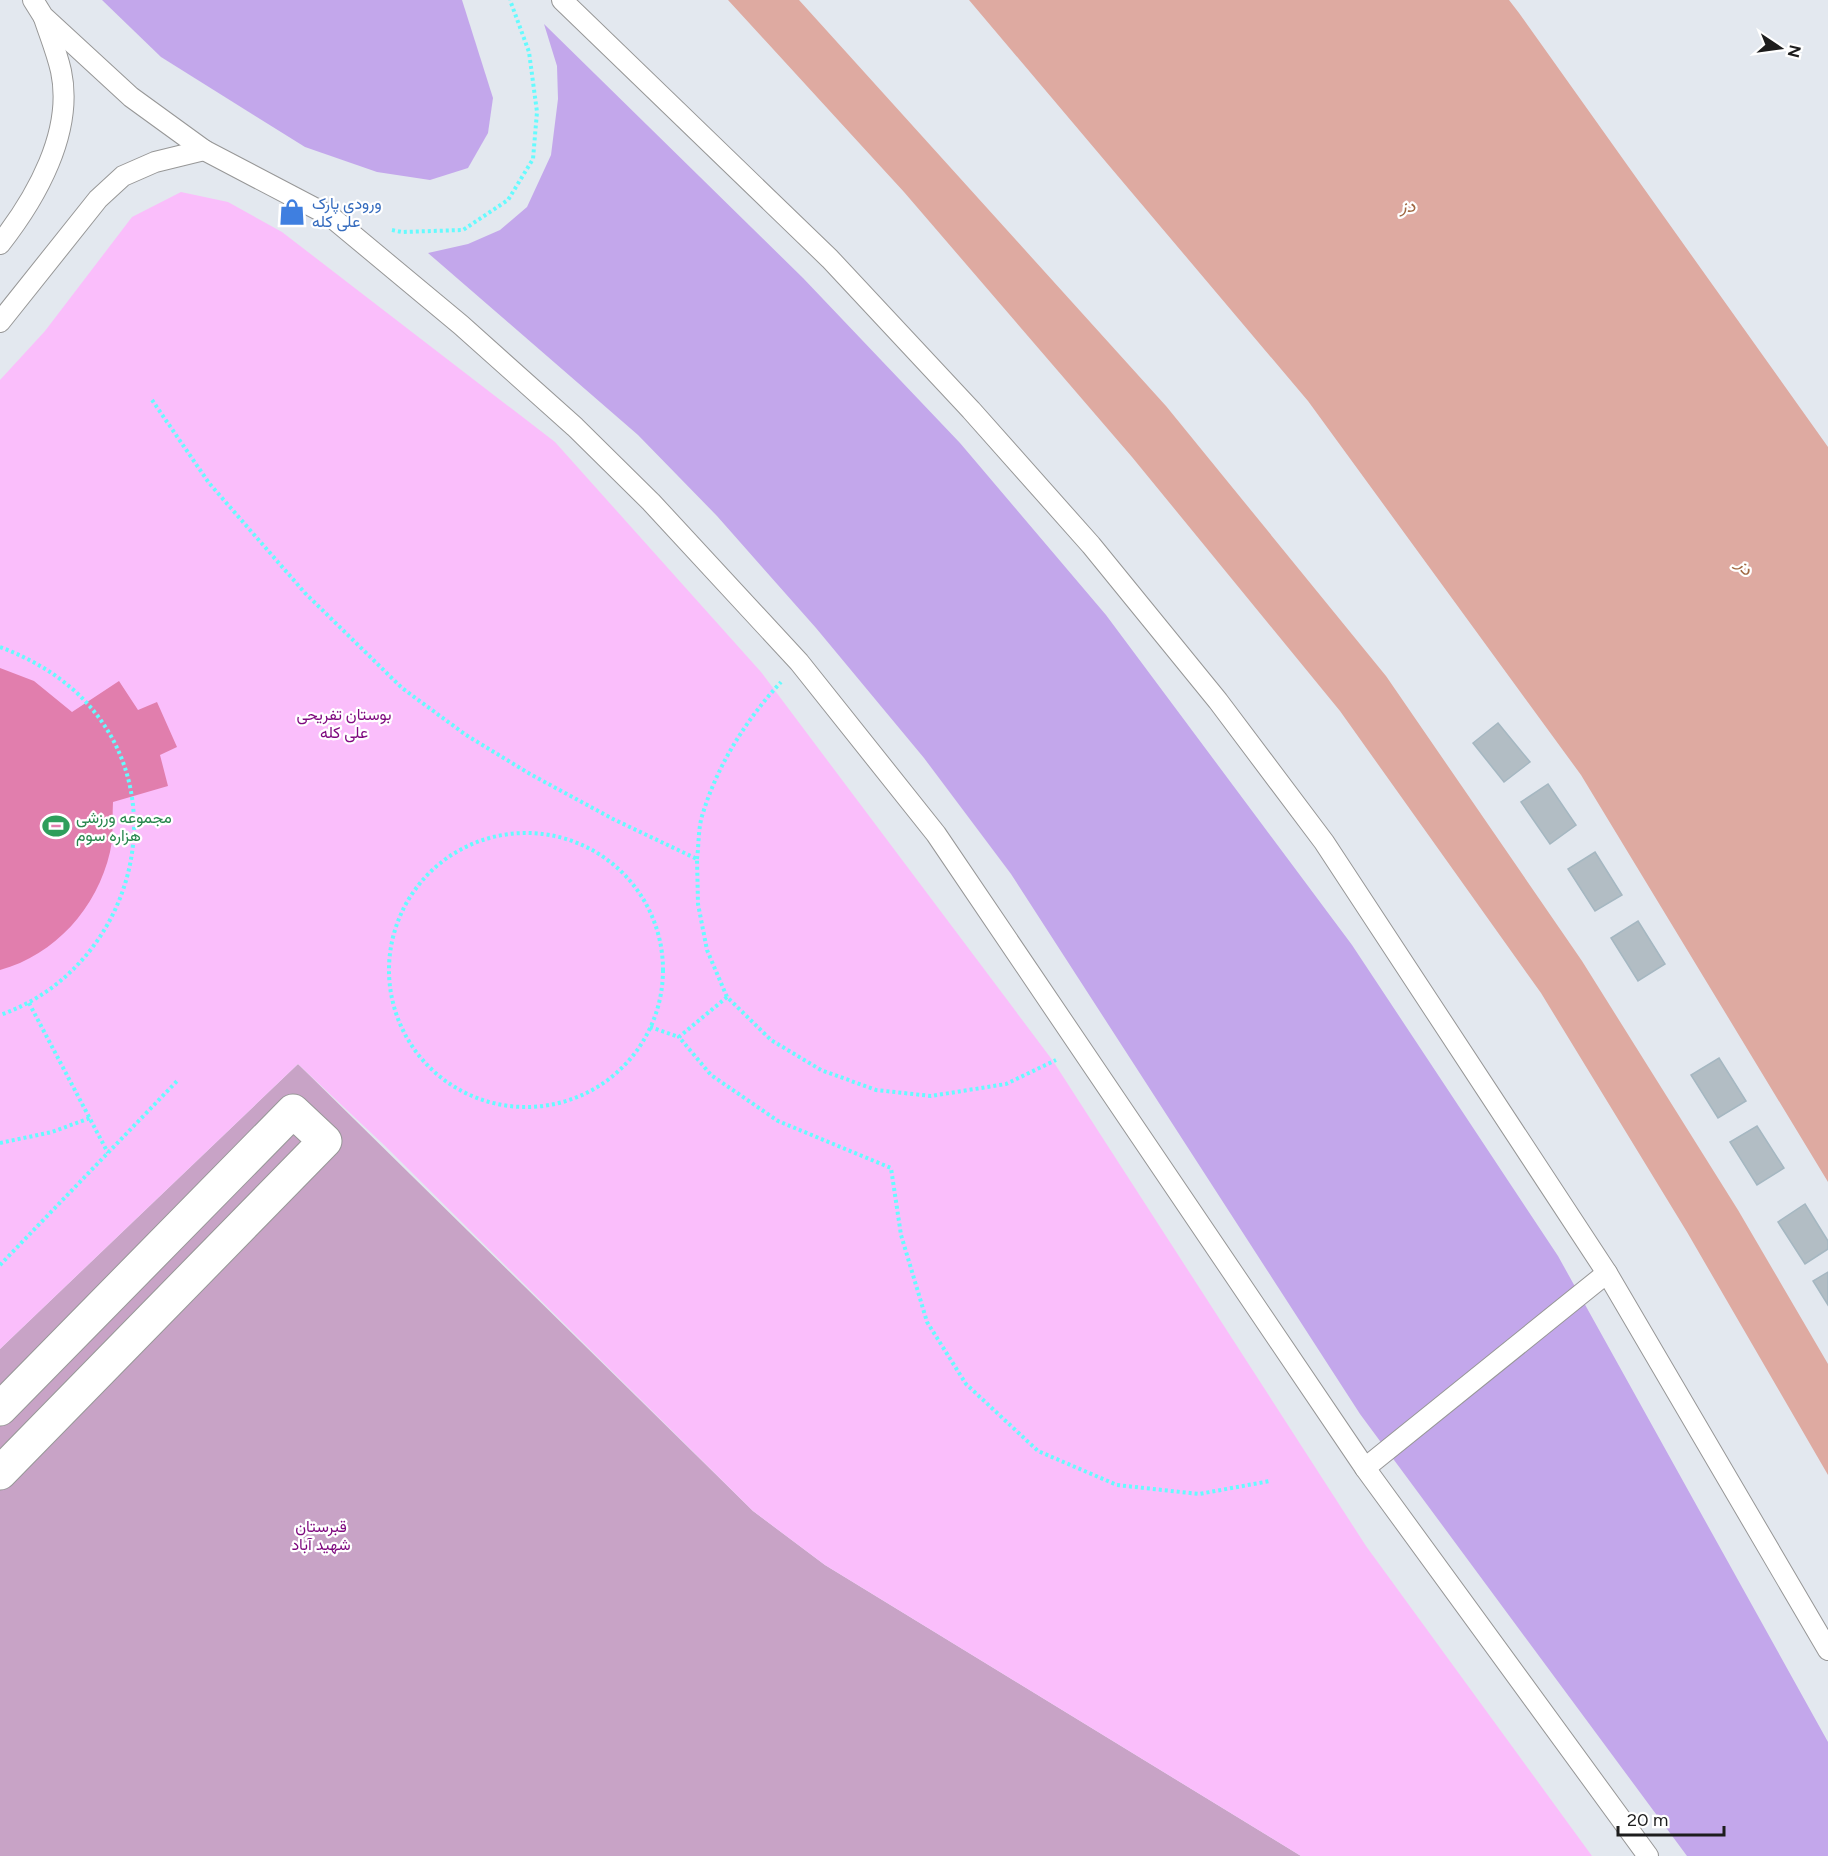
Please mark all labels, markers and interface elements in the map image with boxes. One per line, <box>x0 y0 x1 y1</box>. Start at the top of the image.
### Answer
north arrow <box>1750 18 1810 78</box>
text: N <box>1783 43 1805 59</box>
place label: ورودی پارک علی کله <box>312 194 382 232</box>
water label: دز <box>1400 195 1416 217</box>
shop icon: ورودی پارک علی کله <box>277 197 307 227</box>
water label: دز <box>1731 554 1758 580</box>
park label: بوستان تفریحی علی کله <box>297 705 391 743</box>
place label: مجموعه ورزشی هزاره سوم <box>76 808 172 846</box>
sports icon: مجموعه ورزشی هزاره سوم <box>41 811 71 841</box>
park label: قبرستان شهید آباد <box>291 1517 351 1555</box>
scale bar <box>1618 1799 1724 1837</box>
text: 20 m <box>1627 1809 1668 1831</box>

